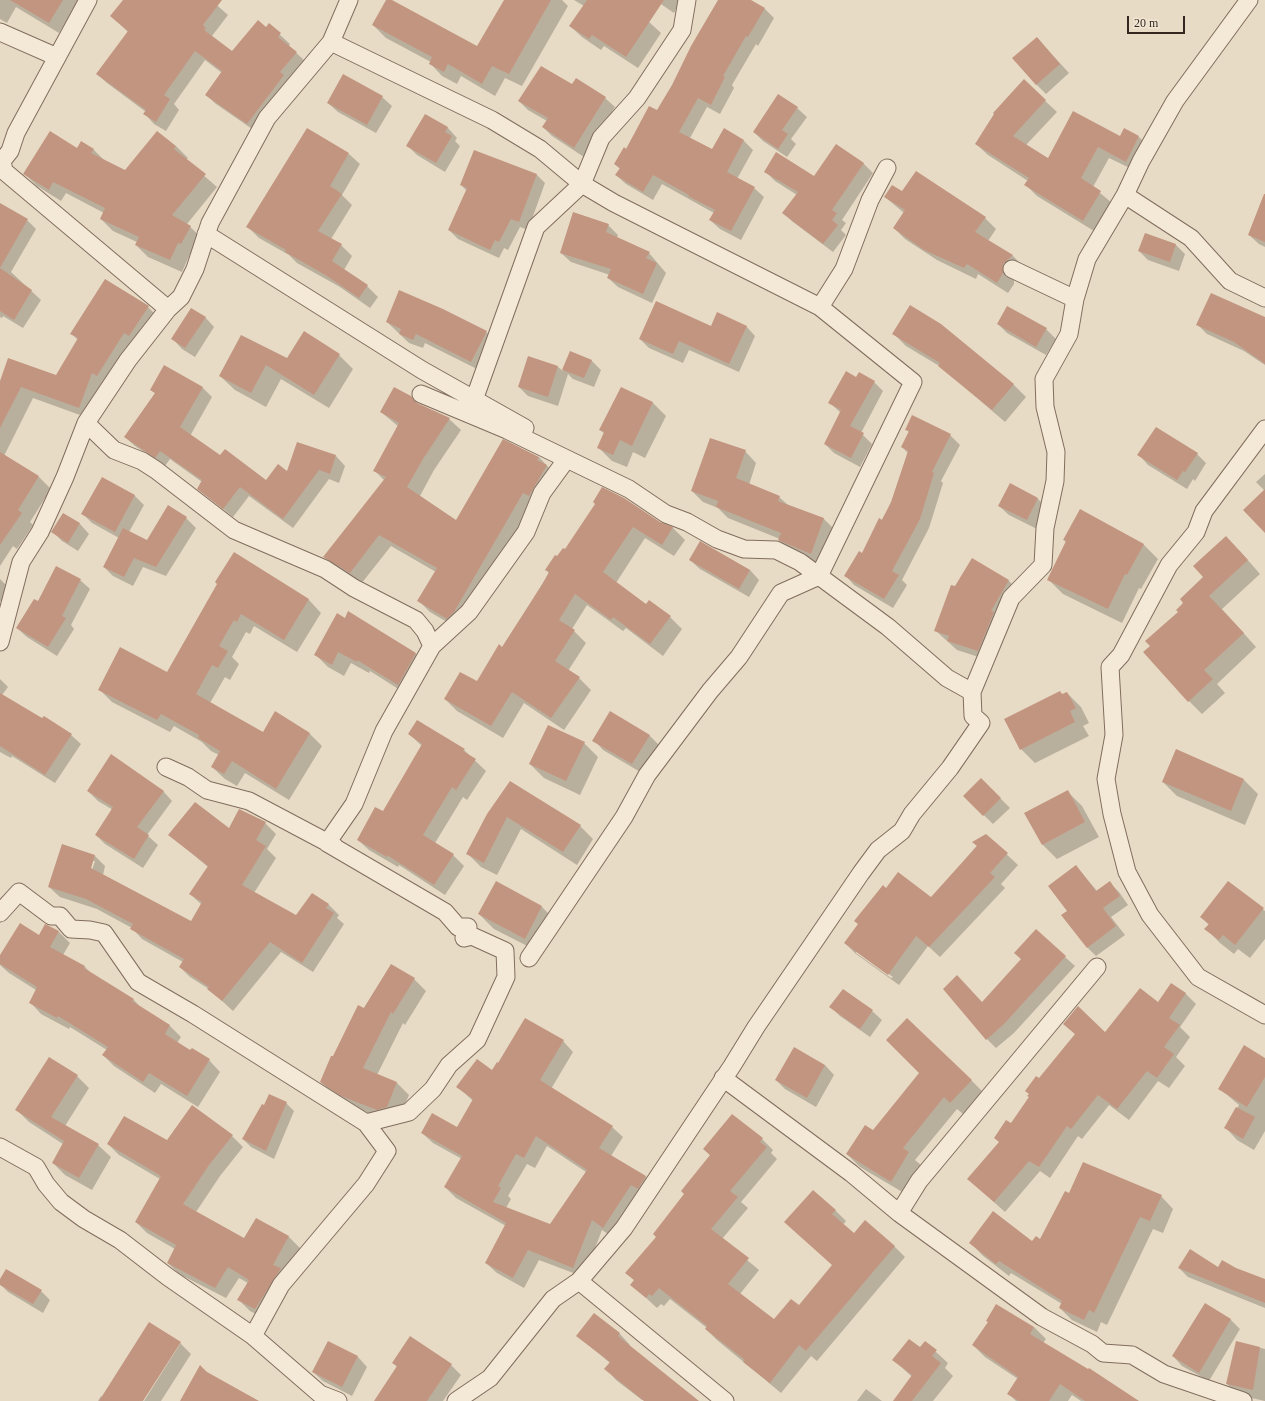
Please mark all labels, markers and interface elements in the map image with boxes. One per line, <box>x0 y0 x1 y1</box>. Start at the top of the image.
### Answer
scale bar <box>1129 8 1187 34</box>
text: 20 m <box>1134 16 1158 30</box>

